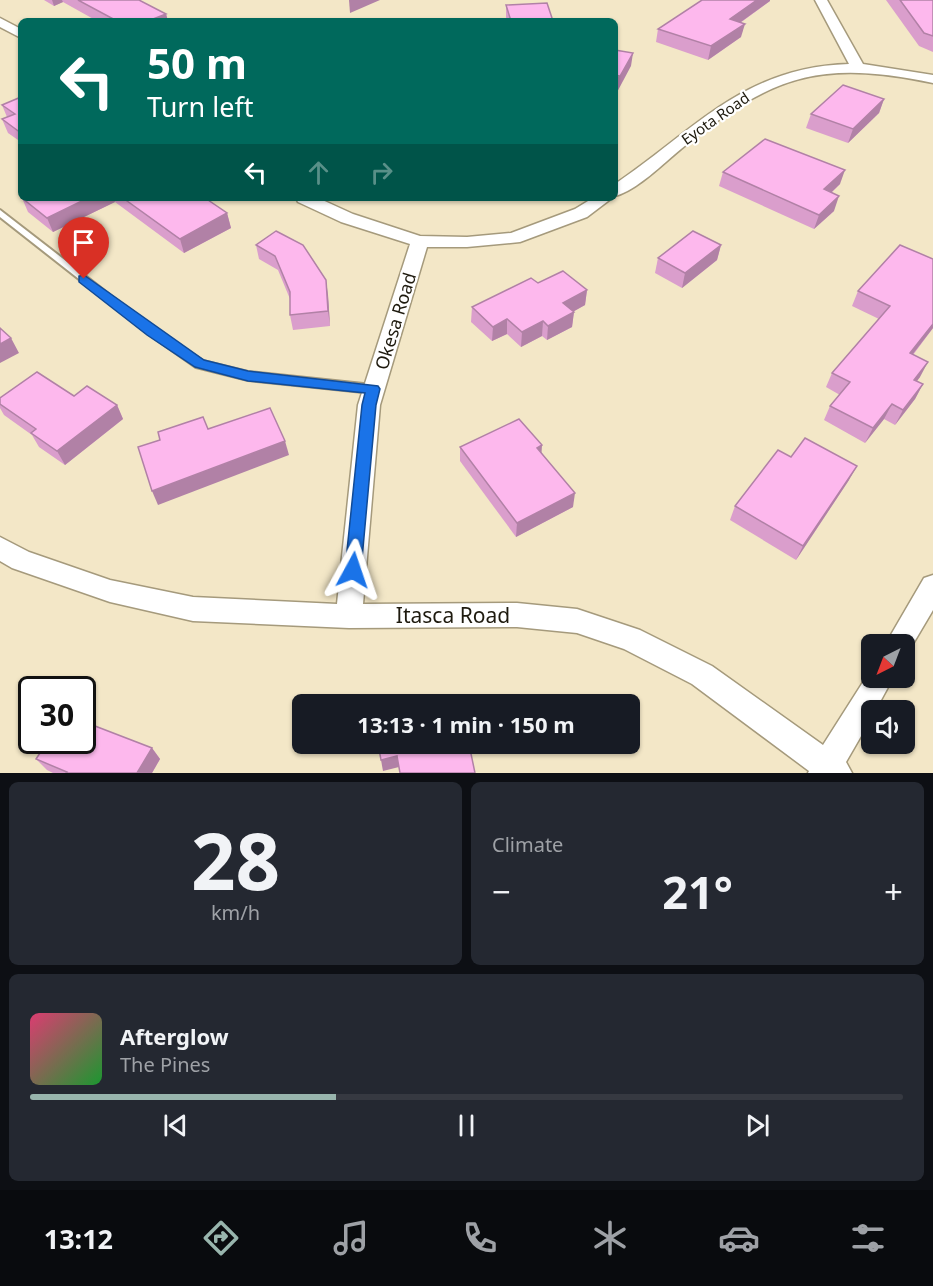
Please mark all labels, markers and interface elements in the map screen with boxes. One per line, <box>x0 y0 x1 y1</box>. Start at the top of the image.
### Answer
text: 50 m <box>147 34 247 91</box>
icon: left <box>48 42 126 120</box>
street label: Eyota Road <box>677 87 753 149</box>
text: Turn left <box>147 88 253 125</box>
icon: left <box>239 156 272 189</box>
icon: ahead <box>302 156 335 189</box>
icon: right <box>365 156 398 189</box>
pin <box>58 217 109 279</box>
icon: arrive <box>67 226 100 259</box>
street label: Okesa Road <box>369 269 421 373</box>
position arrow <box>321 538 385 602</box>
street label: Itasca Road <box>396 601 510 629</box>
north arrow <box>861 634 915 688</box>
map controls <box>861 634 915 754</box>
speed limit sign: 30 <box>18 676 96 754</box>
button: sound <box>861 700 915 754</box>
text: 13:13 · 1 min · 150 m <box>357 709 575 739</box>
text: 28 <box>191 807 280 913</box>
text: Climate <box>492 831 563 858</box>
text: 21° <box>662 861 733 922</box>
text: − <box>492 869 511 914</box>
text: + <box>884 869 903 914</box>
text: km/h <box>211 899 260 926</box>
text: Afterglow <box>120 1021 229 1051</box>
text: The Pines <box>120 1051 210 1078</box>
icon: previous <box>159 1109 192 1142</box>
icon: pause <box>450 1109 483 1142</box>
icon: next <box>741 1109 774 1142</box>
icon: directions <box>200 1217 242 1259</box>
icon: music <box>330 1217 372 1259</box>
icon: phone <box>459 1217 501 1259</box>
icon: climate <box>589 1217 631 1259</box>
icon: car <box>718 1217 760 1259</box>
icon: filters <box>847 1217 889 1259</box>
text: 13:12 <box>44 1220 113 1257</box>

